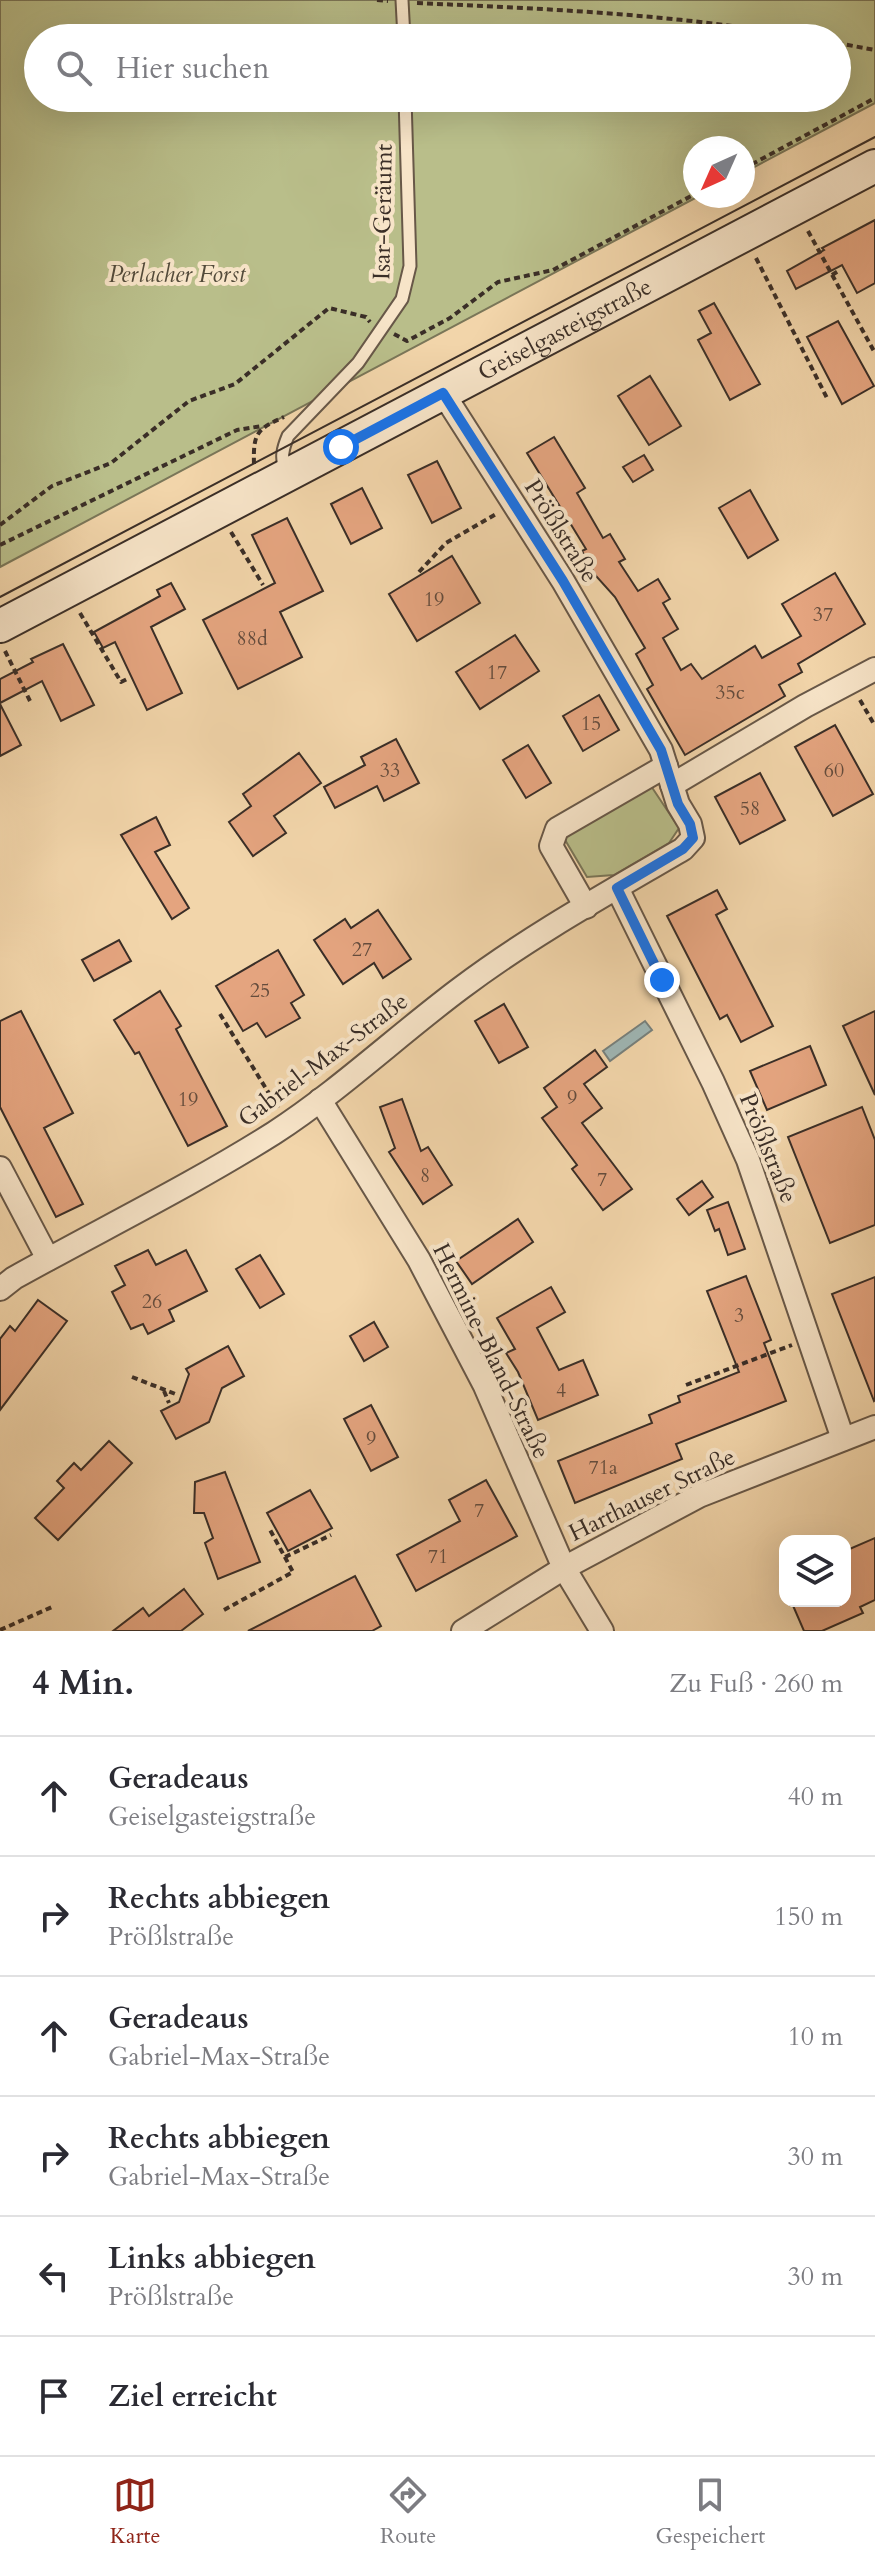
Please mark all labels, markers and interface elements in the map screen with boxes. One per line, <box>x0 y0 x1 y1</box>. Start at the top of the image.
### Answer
search box <box>24 24 851 112</box>
icon: search <box>52 46 96 90</box>
text: Hier suchen <box>116 48 269 89</box>
north arrow <box>683 136 755 208</box>
street label: Isar-Geräumt <box>365 143 401 280</box>
park label: Perlacher Forst <box>108 258 247 291</box>
street label: Geiselgasteigstraße <box>472 270 657 388</box>
route start <box>323 429 359 465</box>
street label: Prößlstraße <box>516 473 606 589</box>
house number: 19 <box>424 586 444 613</box>
house number: 37 <box>813 601 833 628</box>
house number: 88d <box>236 625 268 652</box>
house number: 17 <box>487 659 507 686</box>
house number: 35c <box>715 679 745 706</box>
house number: 15 <box>581 710 601 737</box>
house number: 33 <box>380 757 400 784</box>
house number: 60 <box>824 757 844 784</box>
house number: 58 <box>740 795 760 822</box>
house number: 27 <box>352 936 372 963</box>
route end <box>644 962 680 998</box>
house number: 25 <box>250 977 270 1004</box>
street label: Gabriel-Max-Straße <box>231 985 415 1135</box>
house number: 9 <box>567 1084 577 1111</box>
house number: 19 <box>178 1086 198 1113</box>
street label: Prößlstraße <box>731 1088 805 1208</box>
house number: 8 <box>420 1162 430 1189</box>
house number: 7 <box>597 1166 607 1193</box>
street label: Hermine-Bland-Straße <box>424 1238 558 1464</box>
house number: 26 <box>142 1288 162 1315</box>
house number: 3 <box>734 1302 744 1329</box>
house number: 4 <box>556 1377 566 1404</box>
house number: 9 <box>366 1425 376 1452</box>
street label: Harthauser Straße <box>563 1440 741 1550</box>
house number: 71a <box>588 1454 618 1481</box>
house number: 7 <box>474 1497 484 1524</box>
map controls <box>779 1535 851 1607</box>
button: layers <box>779 1535 851 1607</box>
house number: 71 <box>428 1543 448 1570</box>
text: 4 Min. <box>32 1660 134 1706</box>
text: Zu Fuß · 260 m <box>669 1666 843 1701</box>
text: Geradeaus <box>108 1758 249 1799</box>
icon: ahead <box>32 1774 76 1818</box>
text: 40 m <box>787 1779 843 1814</box>
text: Geiselgasteigstraße <box>108 1799 316 1834</box>
text: Rechts abbiegen <box>108 1878 330 1919</box>
icon: right <box>32 1894 76 1938</box>
text: 150 m <box>774 1899 843 1934</box>
text: Prößlstraße <box>108 1919 234 1954</box>
text: Geradeaus <box>108 1998 249 2039</box>
icon: ahead <box>32 2014 76 2058</box>
text: 10 m <box>787 2019 843 2054</box>
text: Gabriel-Max-Straße <box>108 2039 330 2074</box>
text: Rechts abbiegen <box>108 2118 330 2159</box>
icon: right <box>32 2134 76 2178</box>
text: 30 m <box>787 2139 843 2174</box>
text: Gabriel-Max-Straße <box>108 2159 330 2194</box>
text: Links abbiegen <box>108 2238 316 2279</box>
icon: left <box>32 2254 76 2298</box>
text: 30 m <box>787 2259 843 2294</box>
text: Prößlstraße <box>108 2279 234 2314</box>
icon: arrive <box>32 2374 76 2418</box>
text: Ziel erreicht <box>108 2376 277 2417</box>
tab: Karte <box>110 2473 161 2551</box>
tab: Route <box>380 2473 436 2551</box>
tab: Gespeichert <box>656 2473 765 2551</box>

